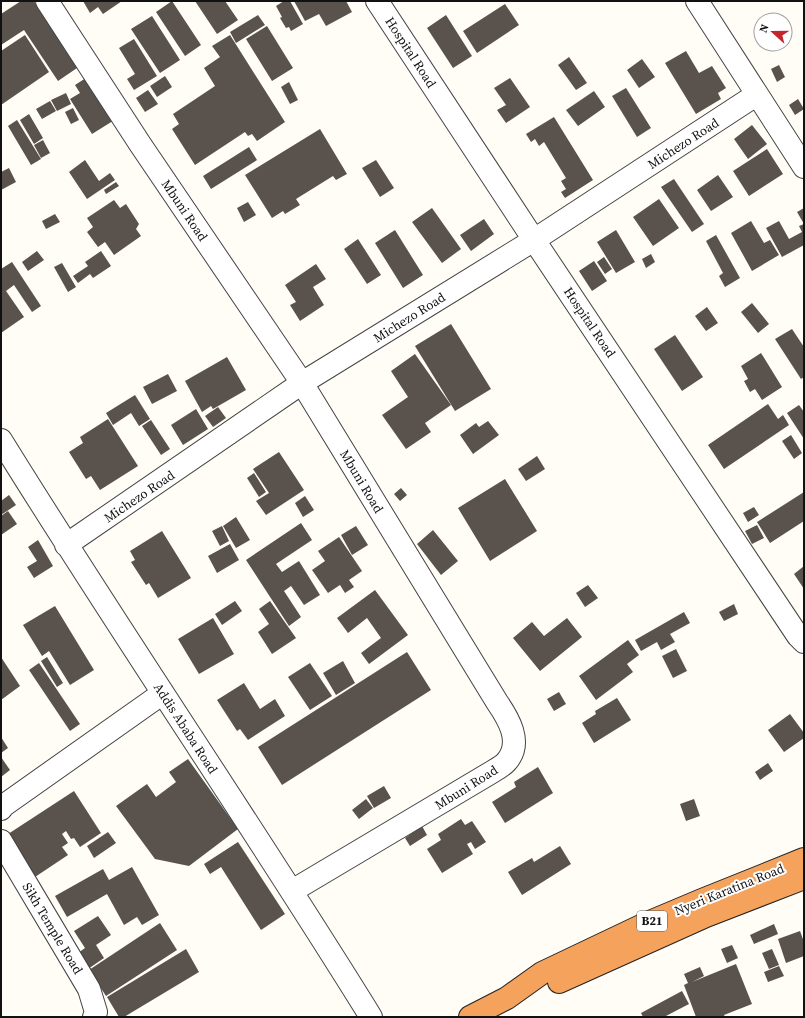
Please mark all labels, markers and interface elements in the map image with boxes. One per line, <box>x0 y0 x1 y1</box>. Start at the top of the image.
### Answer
north arrow <box>753 12 793 52</box>
street label: Hospital Road <box>381 14 440 92</box>
text: N <box>756 22 773 35</box>
street label: Michezo Road <box>644 114 723 173</box>
street label: Mbuni Road <box>158 176 212 245</box>
street label: Hospital Road <box>560 284 620 361</box>
street label: Michezo Road <box>370 288 449 346</box>
street label: Mbuni Road <box>336 446 387 517</box>
street label: Michezo Road <box>101 466 178 526</box>
street label: Addis Ababa Road <box>150 680 222 777</box>
street label: Mbuni Road <box>432 761 501 813</box>
street label: Nyeri Karatina Road <box>672 859 787 919</box>
street label: Sikh Temple Road <box>19 879 87 978</box>
road number: B21 <box>637 911 667 931</box>

